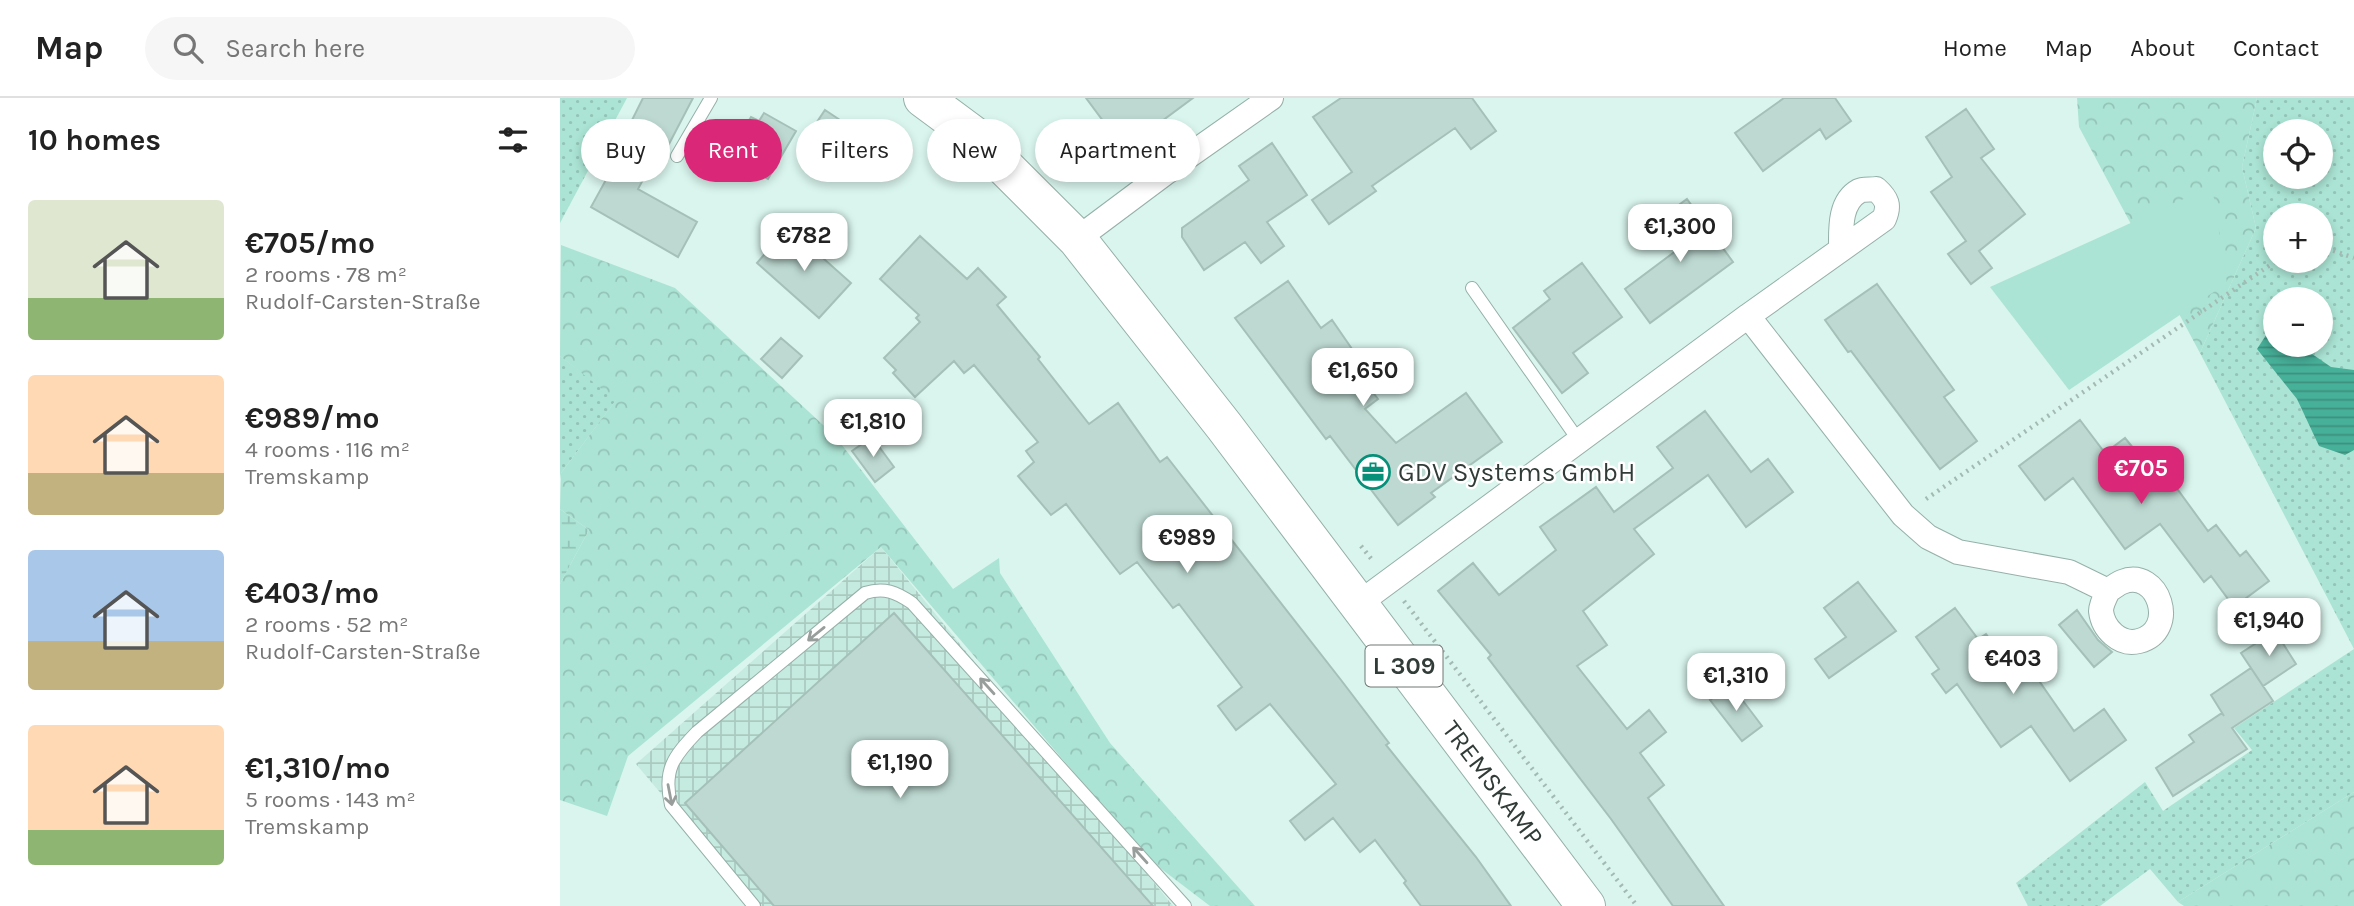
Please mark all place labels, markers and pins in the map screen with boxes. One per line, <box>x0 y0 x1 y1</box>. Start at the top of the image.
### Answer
pin: €1,300 <box>1623 204 1737 264</box>
pin: €782 <box>763 214 845 273</box>
pin: €1,650 <box>1306 348 1420 408</box>
pin: €1,810 <box>816 400 930 459</box>
pin: €705 <box>2100 446 2182 506</box>
office icon: GDV Systems GmbH <box>1354 453 1392 491</box>
place label: GDV Systems GmbH <box>1398 457 1635 488</box>
pin: €989 <box>1146 516 1228 575</box>
pin: €1,940 <box>2212 598 2326 658</box>
pin: €403 <box>1972 636 2054 696</box>
pin: €1,310 <box>1679 654 1793 713</box>
pin: €1,190 <box>843 740 957 800</box>

